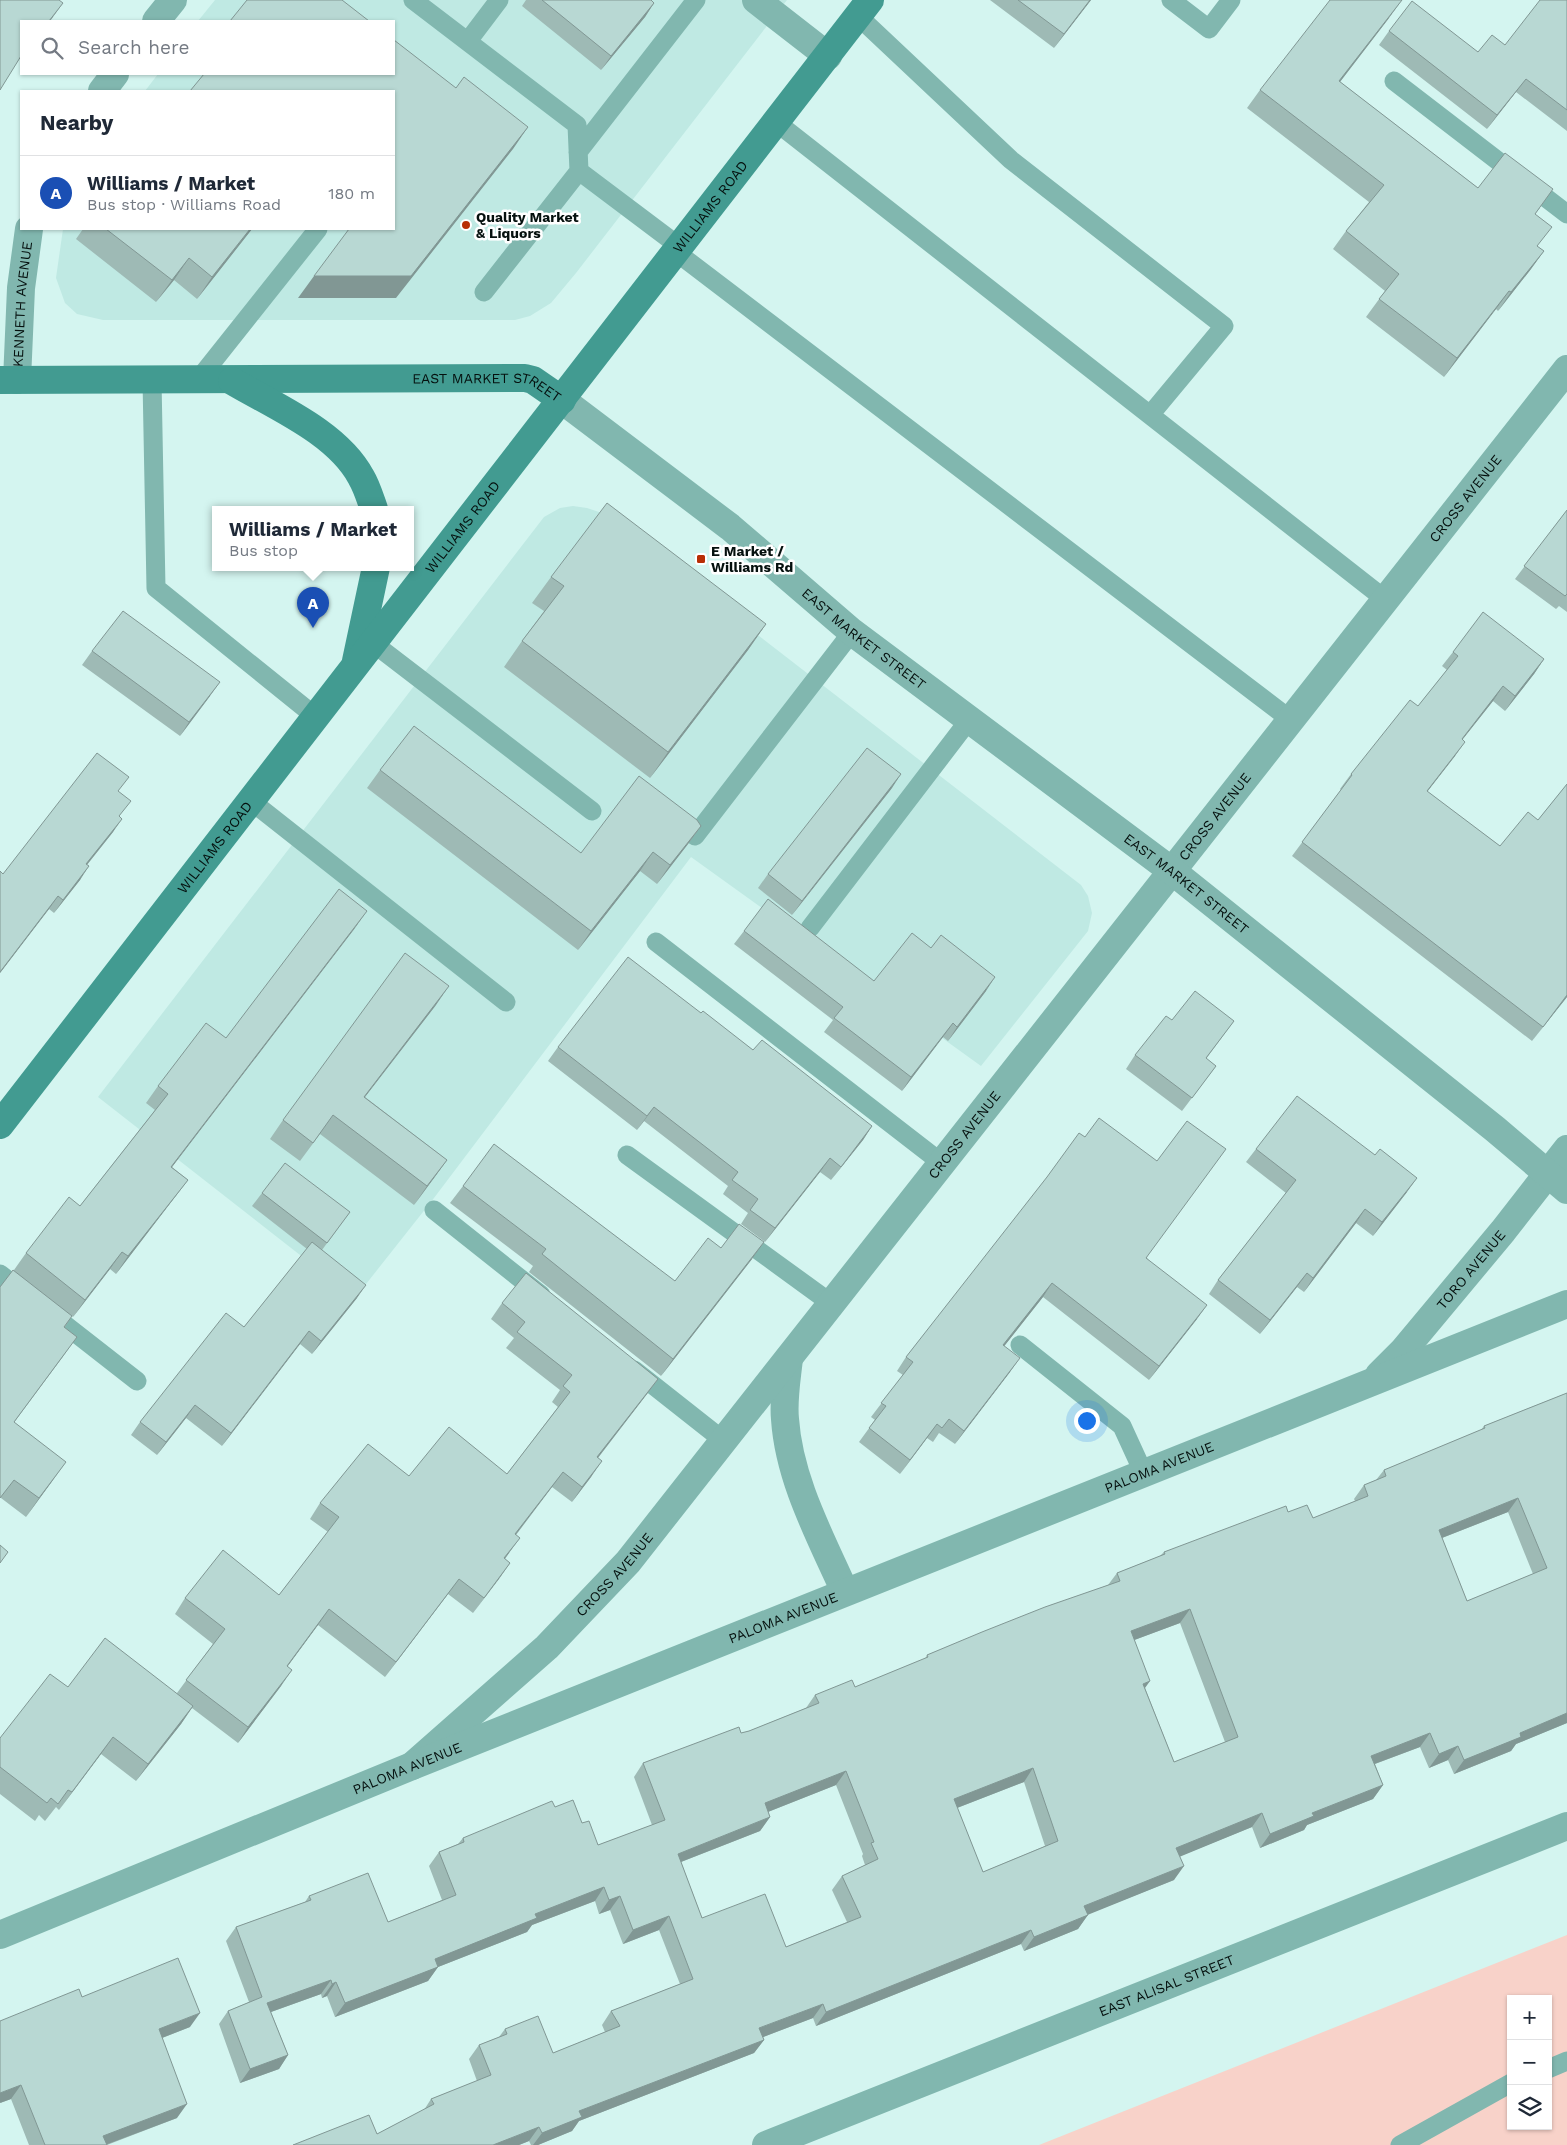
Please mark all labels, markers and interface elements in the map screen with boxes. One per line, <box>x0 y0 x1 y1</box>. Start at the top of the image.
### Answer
search box <box>20 20 395 75</box>
icon: search <box>38 34 66 62</box>
text: Search here <box>78 36 189 59</box>
text: Nearby <box>40 110 113 135</box>
street label: WILLIAMS ROAD <box>670 157 751 256</box>
text: Williams / Market <box>87 172 255 195</box>
text: A <box>51 184 61 203</box>
text: 180 m <box>328 184 375 203</box>
text: Bus stop · Williams Road <box>87 195 281 214</box>
place label: Quality Market & Liquors <box>476 209 579 241</box>
marker: Quality Market & Liquors <box>460 219 472 231</box>
street label: KENNETH AVENUE <box>10 240 35 367</box>
street label: EAST MARKET STREET <box>412 369 565 405</box>
street label: CROSS AVENUE <box>1426 451 1505 545</box>
street label: WILLIAMS ROAD <box>422 478 503 576</box>
popup <box>212 506 414 571</box>
text: Williams / Market <box>229 518 397 541</box>
text: Bus stop <box>229 541 298 560</box>
place label: E Market / Williams Rd <box>711 543 793 575</box>
marker: E Market / Williams Rd <box>695 553 707 565</box>
street label: EAST MARKET STREET <box>799 585 930 693</box>
pin: A <box>297 587 329 628</box>
street label: CROSS AVENUE <box>1175 770 1254 864</box>
street label: WILLIAMS ROAD <box>174 798 255 897</box>
street label: EAST MARKET STREET <box>1121 830 1252 937</box>
street label: CROSS AVENUE <box>925 1088 1004 1182</box>
street label: TORO AVENUE <box>1433 1227 1508 1312</box>
your location <box>1074 1408 1100 1434</box>
street label: PALOMA AVENUE <box>1102 1438 1216 1496</box>
street label: CROSS AVENUE <box>573 1529 656 1620</box>
street label: PALOMA AVENUE <box>726 1589 840 1647</box>
street label: PALOMA AVENUE <box>350 1739 464 1797</box>
street label: EAST ALISAL STREET <box>1096 1951 1237 2020</box>
map controls <box>1507 1995 1552 2130</box>
button: + <box>1507 1995 1552 2040</box>
button: − <box>1507 2040 1552 2085</box>
button: layers <box>1507 2085 1552 2130</box>

